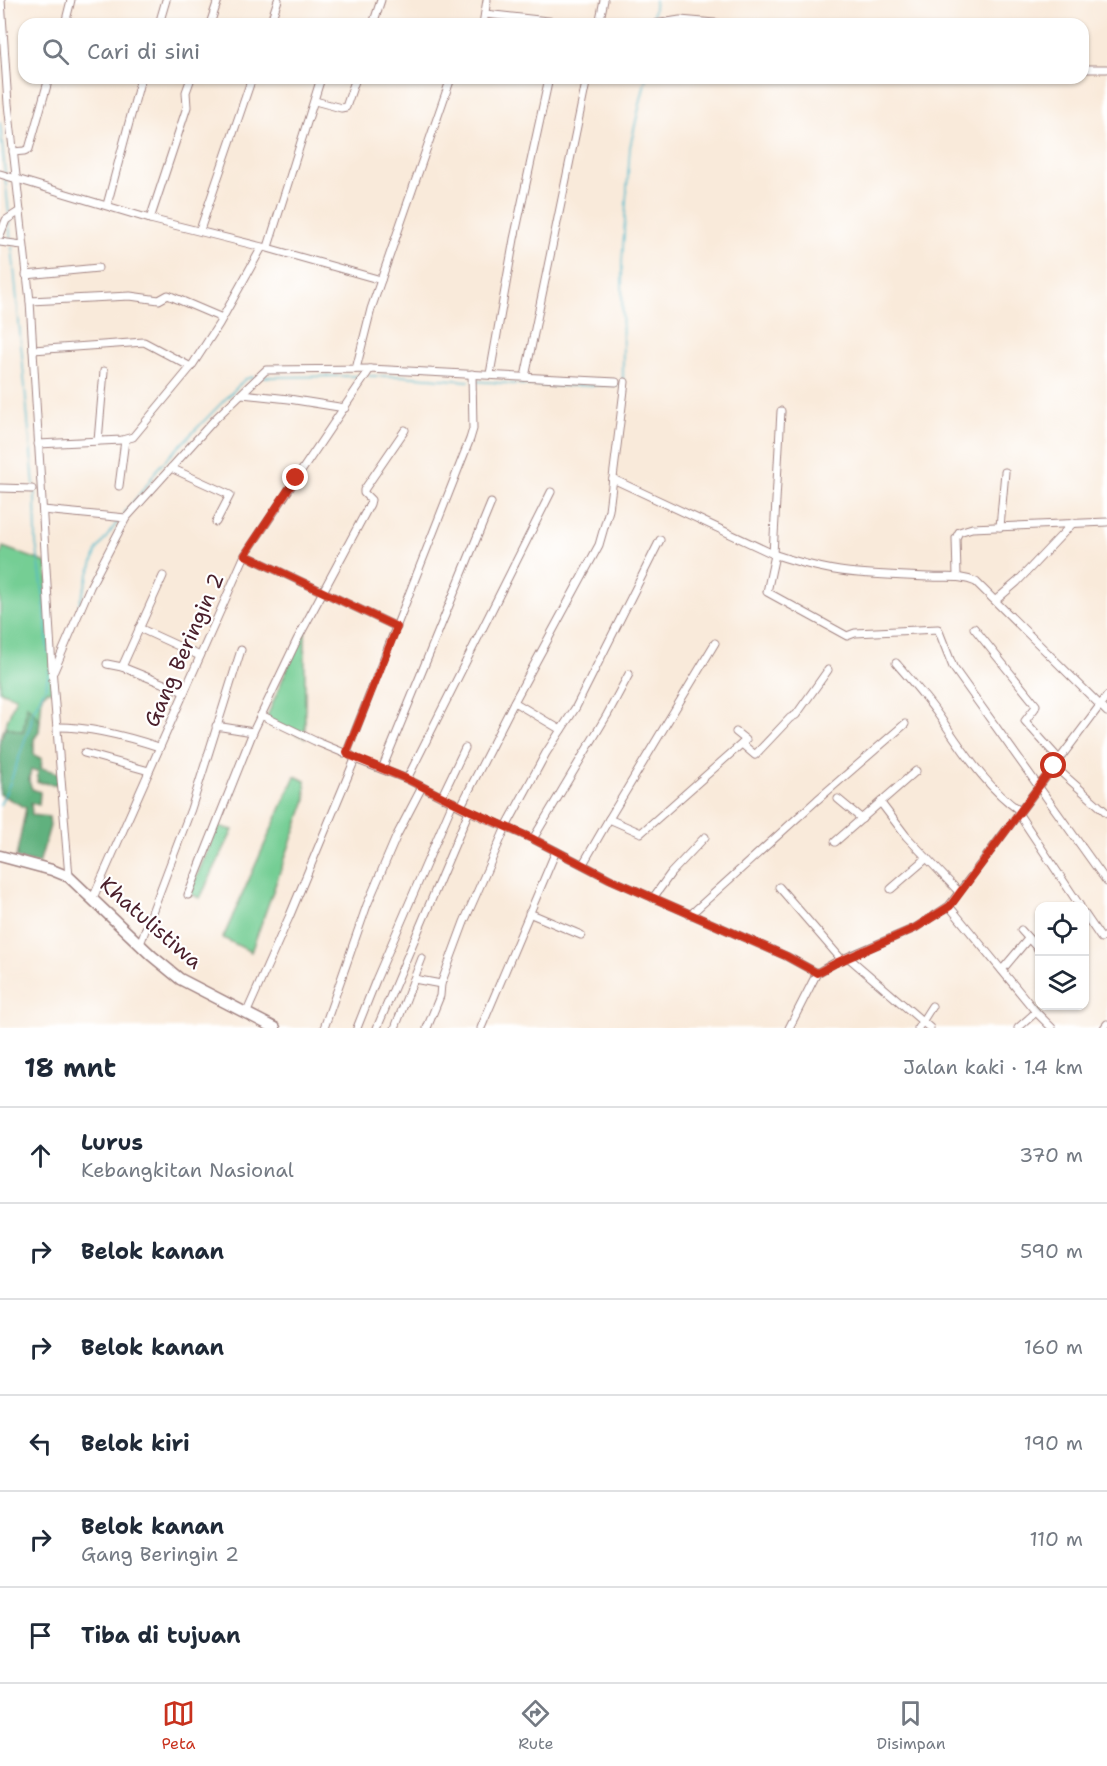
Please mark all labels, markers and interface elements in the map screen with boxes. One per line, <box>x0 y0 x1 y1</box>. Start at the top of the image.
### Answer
search box <box>18 18 1089 84</box>
icon: search <box>39 35 72 68</box>
text: Cari di sini <box>87 37 200 66</box>
route end <box>282 464 308 490</box>
street label: Gang Beringin 2 <box>137 569 231 731</box>
route start <box>1040 752 1066 778</box>
street label: Khatulistiwa <box>94 871 208 975</box>
map controls <box>1035 902 1089 1010</box>
button: locate <box>1035 902 1089 956</box>
button: layers <box>1035 956 1089 1010</box>
text: 18 mnt <box>24 1050 116 1085</box>
text: Jalan kaki · 1.4 km <box>903 1054 1083 1080</box>
text: Lurus <box>81 1128 143 1157</box>
icon: ahead <box>24 1139 57 1172</box>
text: 370 m <box>1019 1142 1083 1168</box>
text: Kebangkitan Nasional <box>81 1157 294 1183</box>
icon: right <box>24 1235 57 1268</box>
text: Belok kanan <box>81 1237 224 1266</box>
text: 590 m <box>1020 1238 1083 1264</box>
icon: right <box>24 1331 57 1364</box>
text: Belok kanan <box>81 1333 224 1362</box>
text: 160 m <box>1024 1334 1083 1360</box>
icon: left <box>24 1427 57 1460</box>
text: Belok kiri <box>81 1429 190 1458</box>
text: 190 m <box>1024 1430 1083 1456</box>
text: Belok kanan <box>81 1512 224 1541</box>
icon: right <box>24 1523 57 1556</box>
text: 110 m <box>1029 1526 1083 1552</box>
text: Gang Beringin 2 <box>81 1541 239 1567</box>
icon: arrive <box>24 1619 57 1652</box>
text: Tiba di tujuan <box>81 1621 241 1650</box>
tab: Peta <box>161 1697 195 1754</box>
tab: Rute <box>518 1697 554 1754</box>
tab: Disimpan <box>876 1697 946 1754</box>

